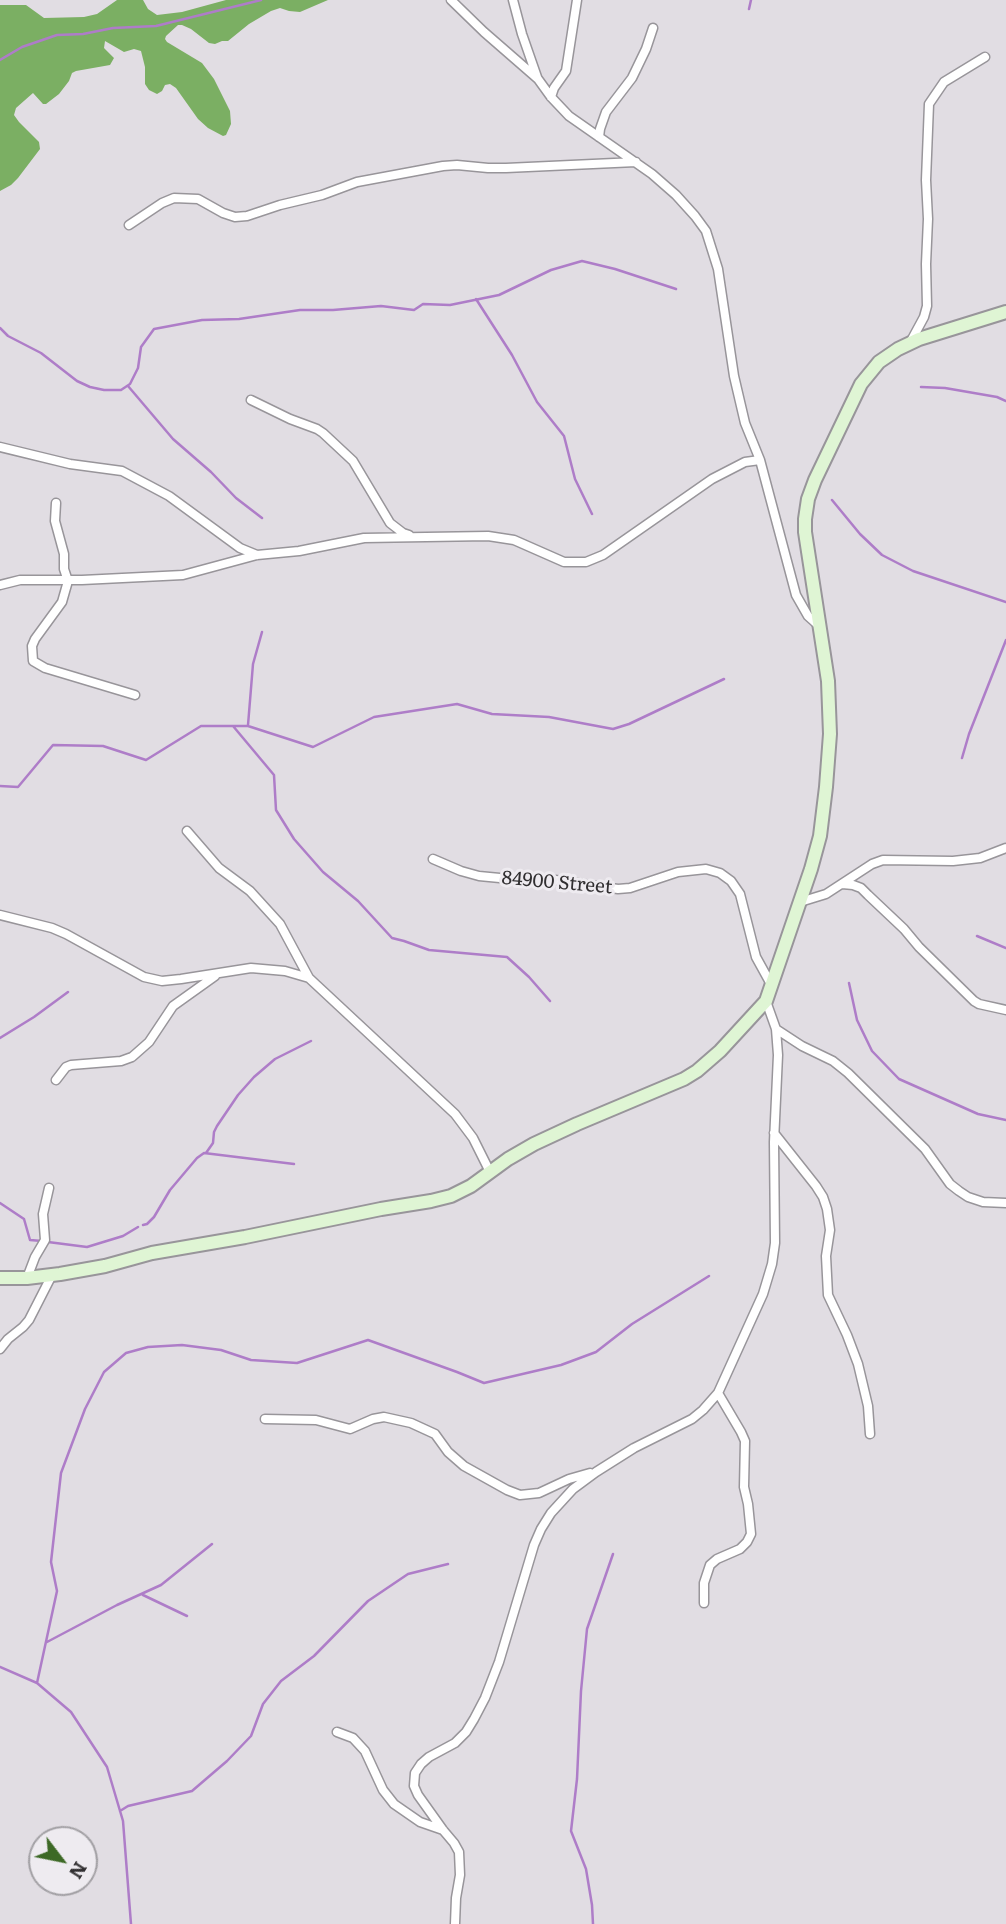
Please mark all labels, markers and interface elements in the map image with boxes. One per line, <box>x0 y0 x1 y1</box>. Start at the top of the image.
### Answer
street label: 84900 Street <box>501 867 613 899</box>
north arrow <box>28 1826 98 1896</box>
text: N <box>63 1857 95 1885</box>

